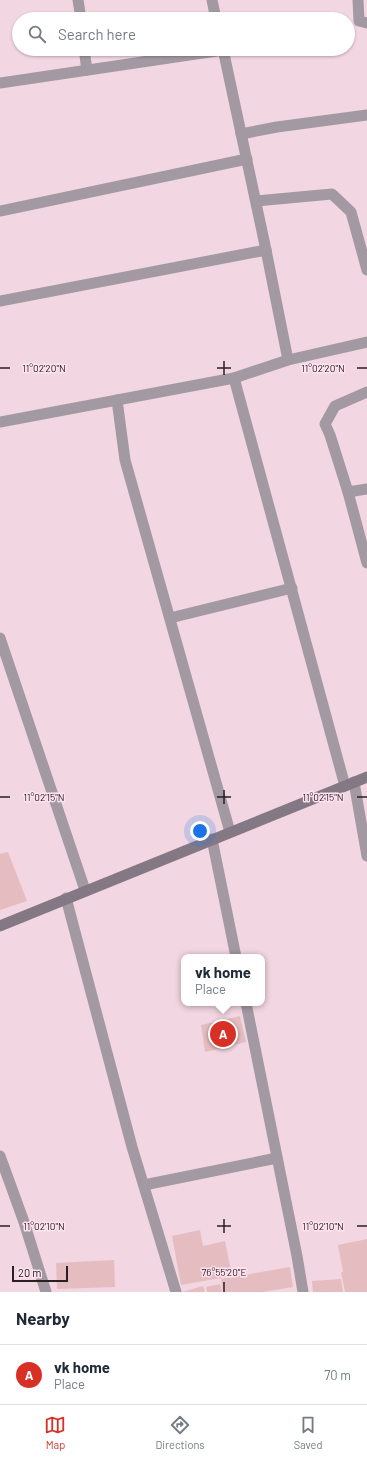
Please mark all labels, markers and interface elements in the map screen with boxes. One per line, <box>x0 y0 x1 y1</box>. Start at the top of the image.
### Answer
search box <box>12 12 355 56</box>
icon: search <box>26 23 48 45</box>
text: Search here <box>58 25 136 43</box>
text: 11°02'20"N <box>22 362 66 374</box>
text: 11°02'20"N <box>301 362 345 374</box>
text: 11°02'15"N <box>23 791 65 803</box>
text: 11°02'15"N <box>302 791 344 803</box>
your location <box>190 821 210 841</box>
popup <box>181 954 265 1006</box>
text: vk home <box>195 963 251 981</box>
text: Place <box>195 981 226 997</box>
pin: A <box>210 1019 236 1049</box>
text: 11°02'10"N <box>23 1220 65 1232</box>
text: 11°02'10"N <box>302 1220 344 1232</box>
scale bar <box>12 1264 68 1283</box>
text: 20 m <box>18 1266 41 1279</box>
text: 76°55'20"E <box>202 1266 246 1278</box>
text: Nearby <box>16 1308 70 1328</box>
text: vk home <box>54 1358 110 1376</box>
text: A <box>25 1367 33 1383</box>
text: 70 m <box>324 1367 351 1383</box>
text: Place <box>54 1376 85 1392</box>
tab: Map <box>44 1414 66 1451</box>
tab: Directions <box>155 1414 205 1451</box>
tab: Saved <box>294 1414 323 1451</box>

